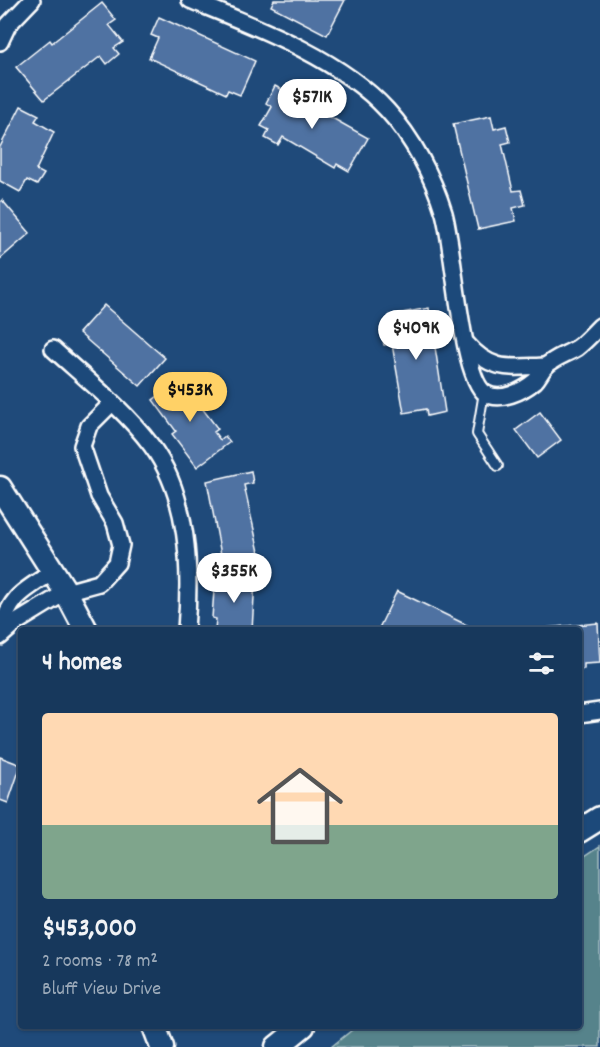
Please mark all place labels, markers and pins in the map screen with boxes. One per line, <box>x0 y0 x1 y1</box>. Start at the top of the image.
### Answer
pin: $571K <box>270 79 354 130</box>
pin: $409K <box>374 310 458 361</box>
pin: $453K <box>148 372 232 423</box>
pin: $355K <box>192 553 276 604</box>

